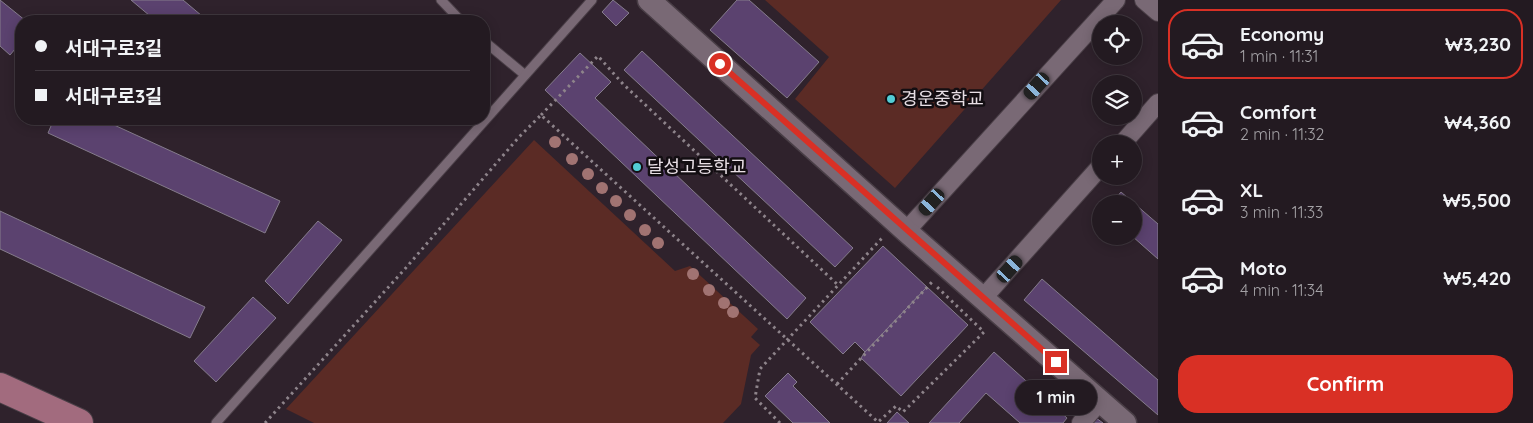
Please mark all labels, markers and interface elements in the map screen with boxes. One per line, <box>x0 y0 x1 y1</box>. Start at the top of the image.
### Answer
map controls <box>1092 15 1142 245</box>
button: locate <box>1092 15 1142 65</box>
icon: car <box>1180 22 1225 67</box>
text: Economy <box>1240 22 1324 46</box>
text: ₩3,230 <box>1445 32 1511 56</box>
text: 서대구로3길 <box>65 36 163 60</box>
text: 1 min · 11:31 <box>1240 46 1319 66</box>
route start <box>709 53 731 75</box>
car <box>1021 70 1052 102</box>
button: layers <box>1092 75 1142 125</box>
text: 서대구로3길 <box>65 84 163 108</box>
place label: 경운중학교 <box>901 87 984 110</box>
marker: 경운중학교 <box>885 93 897 105</box>
icon: car <box>1180 100 1225 145</box>
text: Comfort <box>1240 100 1317 124</box>
text: ₩4,360 <box>1444 110 1511 134</box>
text: 2 min · 11:32 <box>1240 124 1324 144</box>
button: + <box>1092 135 1142 185</box>
place label: 달성고등학교 <box>647 155 746 178</box>
marker: 달성고등학교 <box>631 161 643 173</box>
icon: car <box>1180 178 1225 223</box>
text: XL <box>1240 178 1263 202</box>
car <box>916 186 947 218</box>
text: ₩5,500 <box>1443 188 1511 212</box>
button: − <box>1092 195 1142 245</box>
text: 3 min · 11:33 <box>1240 202 1323 222</box>
car <box>994 253 1025 285</box>
icon: car <box>1180 256 1225 301</box>
text: Moto <box>1240 256 1287 280</box>
text: ₩5,420 <box>1443 266 1511 290</box>
text: 4 min · 11:34 <box>1240 280 1324 300</box>
route end <box>1045 351 1067 373</box>
button: Confirm <box>1178 355 1513 413</box>
callout: 1 min <box>1015 380 1097 414</box>
text: 1 min <box>1037 387 1075 407</box>

